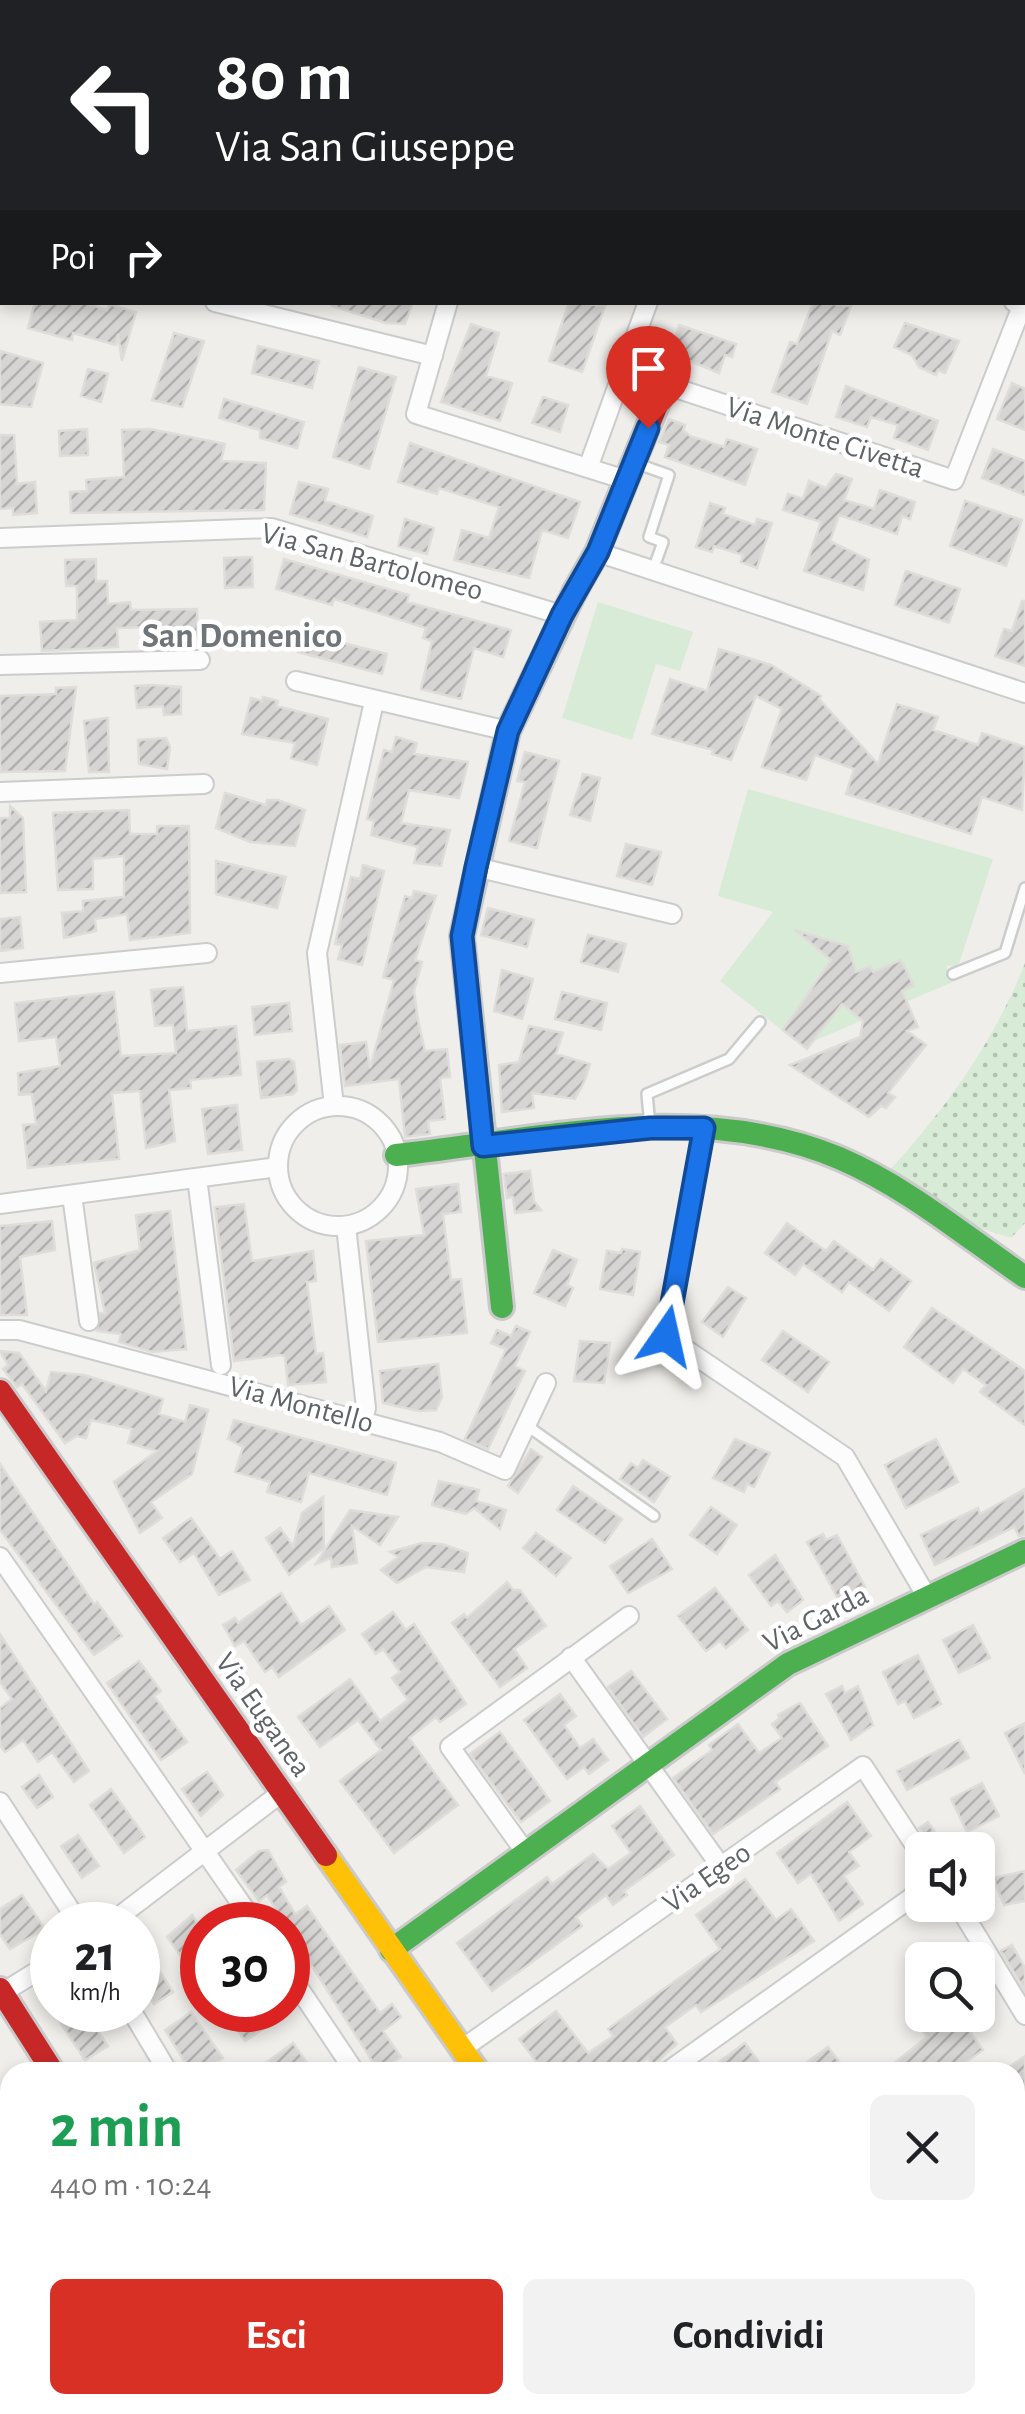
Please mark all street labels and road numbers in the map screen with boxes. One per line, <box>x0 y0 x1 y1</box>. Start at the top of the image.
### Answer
street label: Via Monte Civetta <box>722 392 928 484</box>
street label: Via San Bartolomeo <box>258 518 486 606</box>
street label: Via Montello <box>225 1371 377 1439</box>
street label: Via Garda <box>759 1580 873 1658</box>
street label: Via Euganea <box>210 1648 316 1782</box>
street label: Via Egeo <box>658 1837 756 1919</box>

